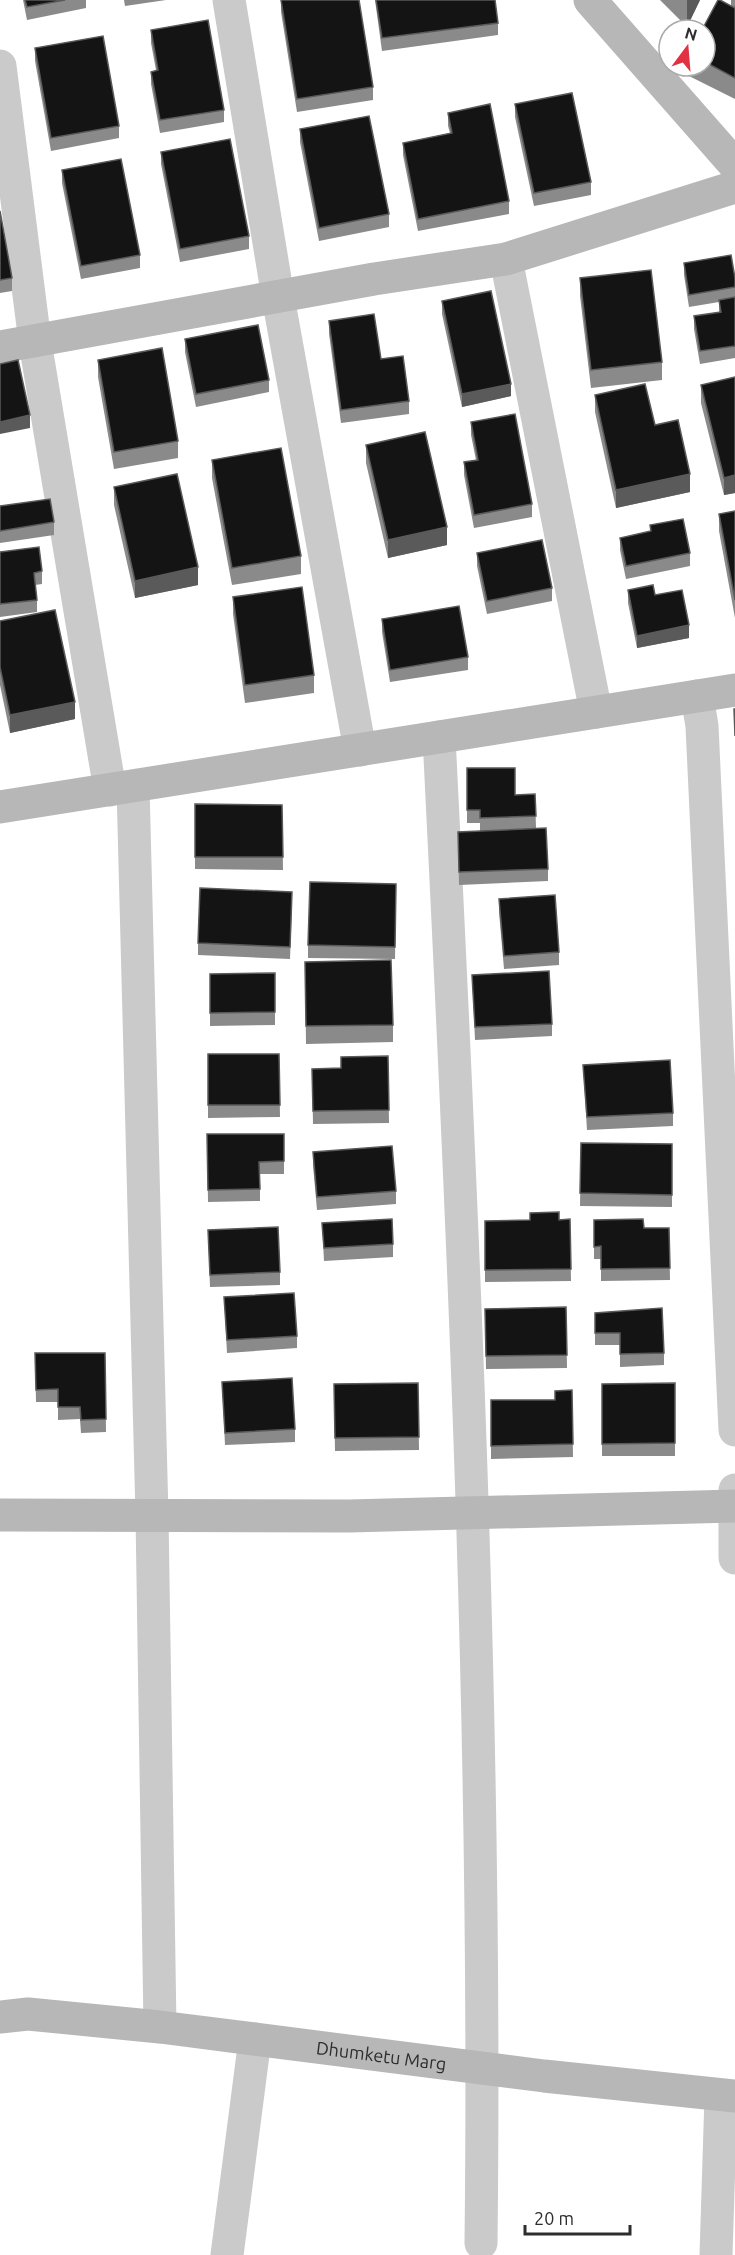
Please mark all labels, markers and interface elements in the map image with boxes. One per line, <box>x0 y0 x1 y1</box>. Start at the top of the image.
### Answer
north arrow <box>657 18 717 78</box>
text: N <box>683 23 699 44</box>
street label: Dhumketu Marg <box>315 2037 448 2073</box>
scale bar <box>525 2198 630 2236</box>
text: 20 m <box>534 2208 574 2228</box>

